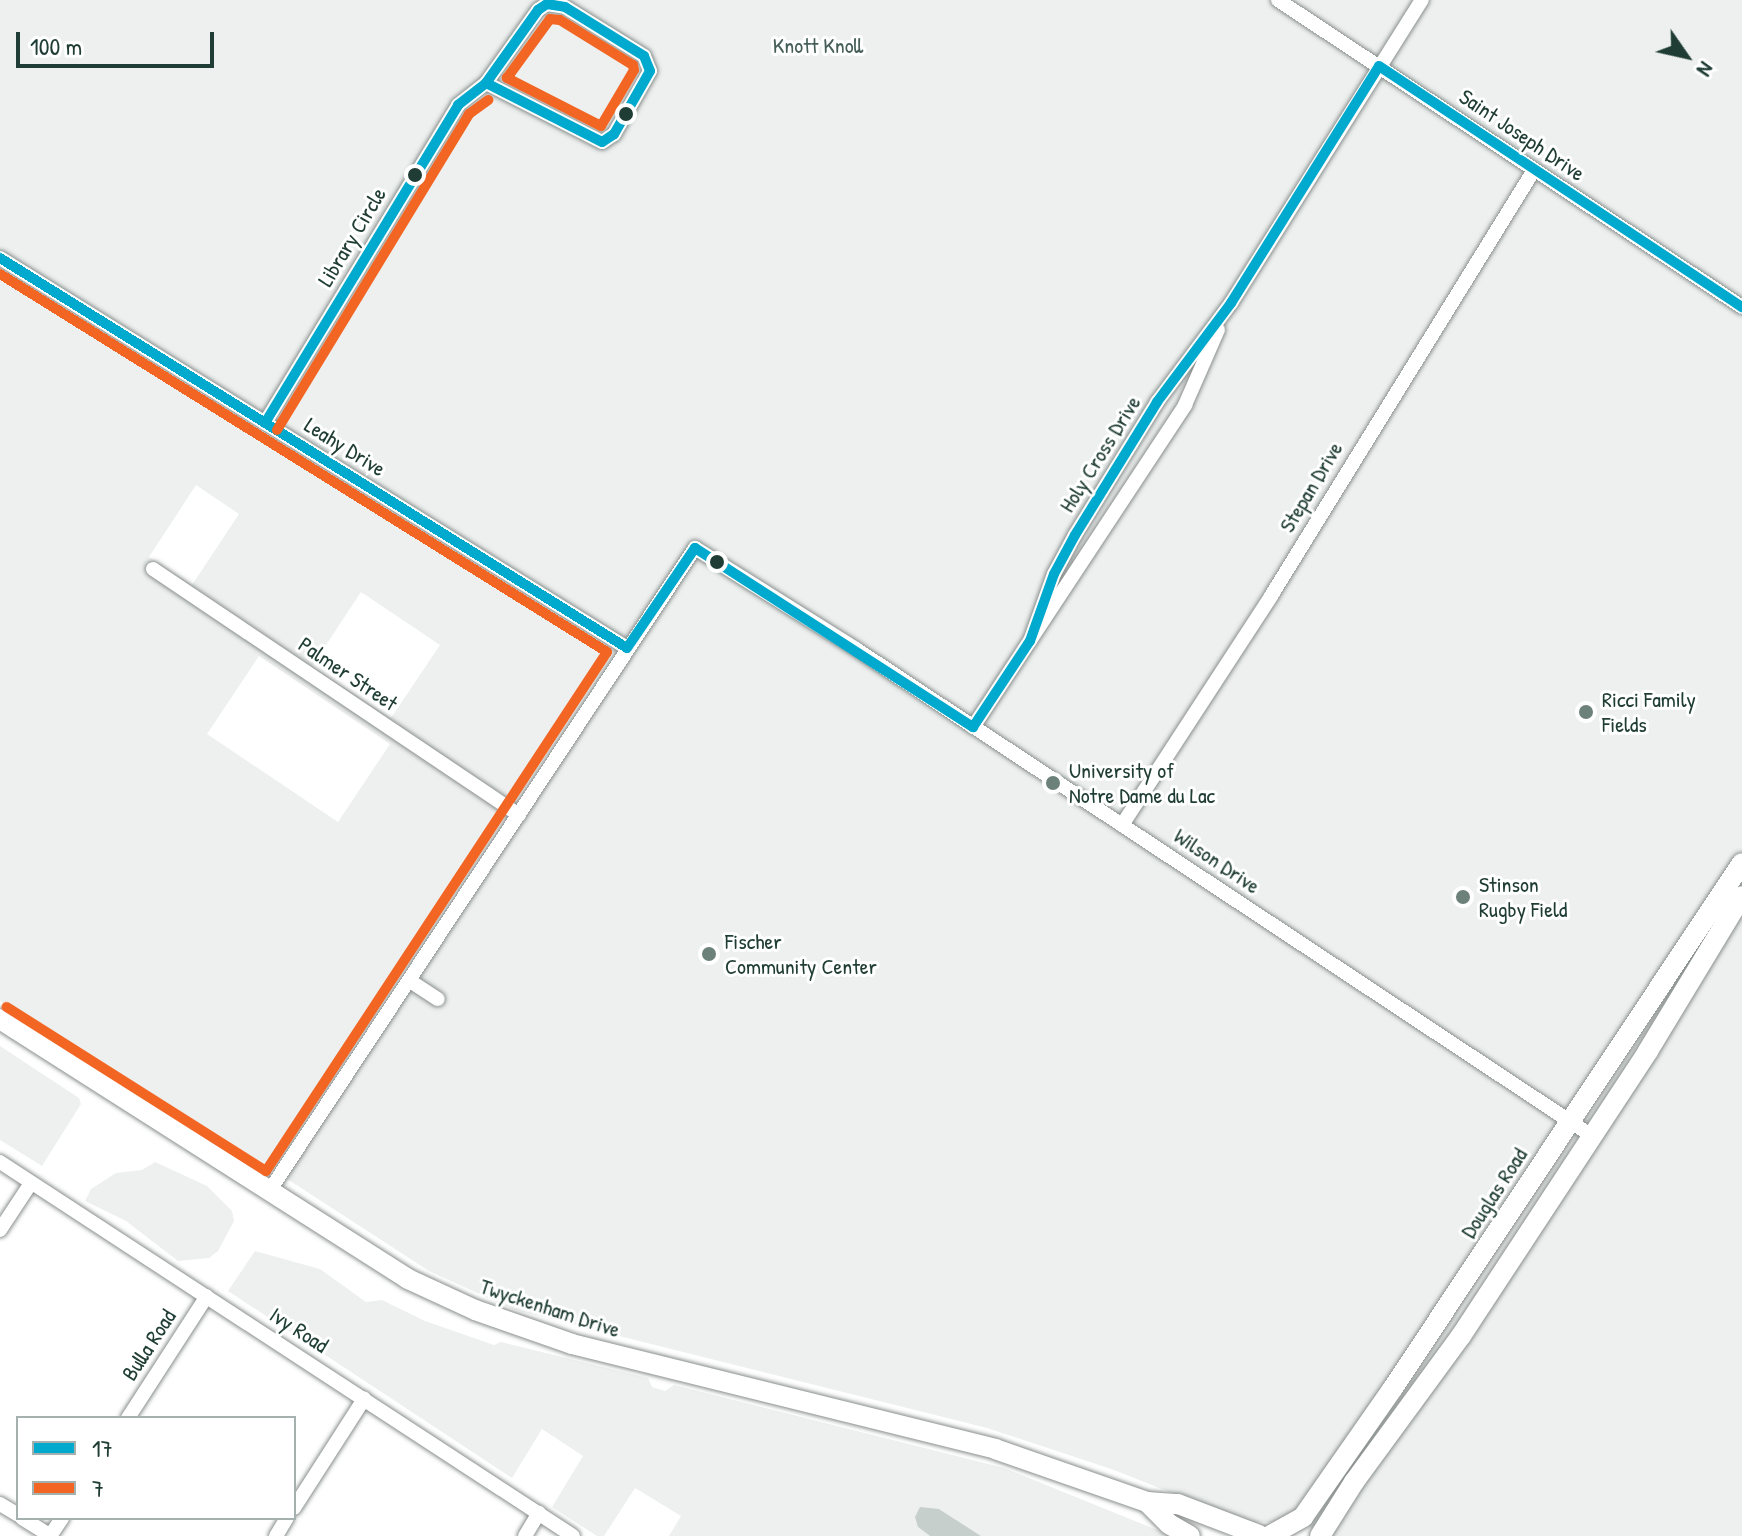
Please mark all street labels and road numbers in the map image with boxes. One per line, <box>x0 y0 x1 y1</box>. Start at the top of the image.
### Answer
street label: Saint Joseph Drive <box>1454 83 1590 187</box>
street label: Library Circle <box>312 183 392 291</box>
street label: Holy Cross Drive <box>1054 391 1146 517</box>
street label: Leahy Drive <box>300 412 390 482</box>
street label: Stepan Drive <box>1274 437 1348 537</box>
street label: Palmer Street <box>294 631 402 717</box>
street label: Wilson Drive <box>1169 823 1265 899</box>
street label: Douglas Road <box>1455 1143 1533 1243</box>
street label: Twyckenham Drive <box>477 1273 623 1343</box>
street label: Ivy Road <box>265 1301 333 1359</box>
street label: Bulla Road <box>116 1305 182 1385</box>

